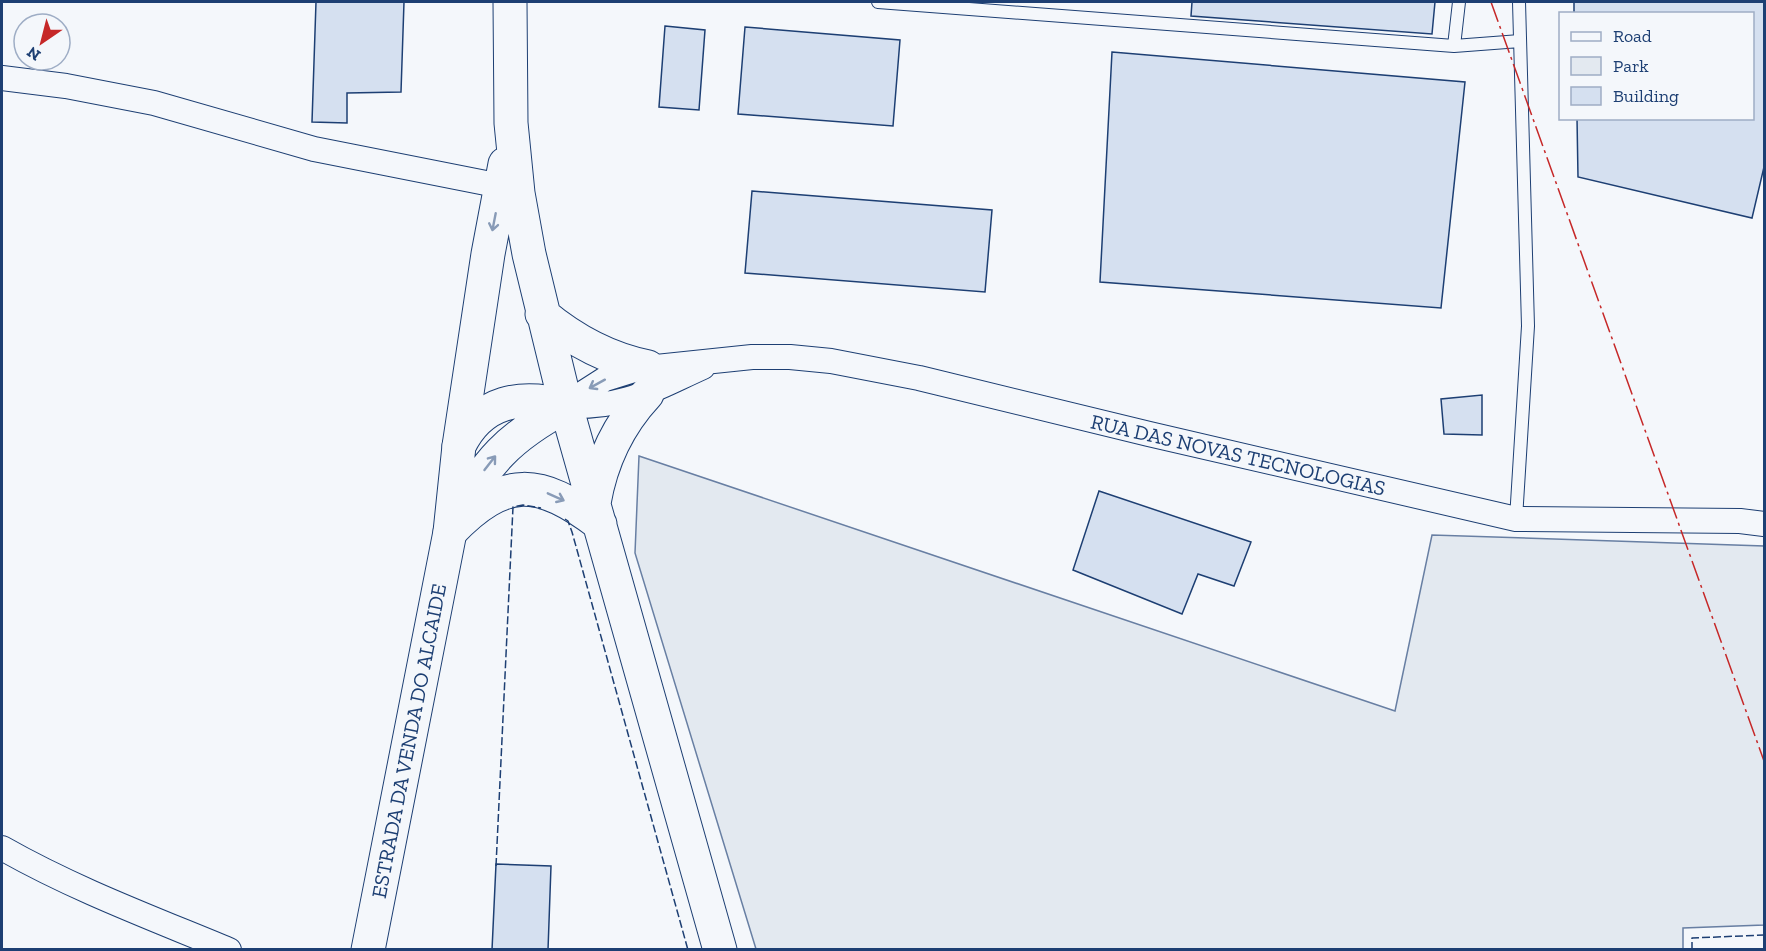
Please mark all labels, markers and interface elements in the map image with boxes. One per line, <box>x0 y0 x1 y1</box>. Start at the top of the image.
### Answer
north arrow <box>12 12 72 72</box>
legend <box>1559 12 1754 120</box>
text: Road <box>1613 25 1652 47</box>
text: N <box>23 43 44 65</box>
text: Park <box>1613 55 1649 77</box>
text: Building <box>1613 85 1679 107</box>
one-way arrow <box>488 212 499 232</box>
one-way arrow <box>589 378 606 390</box>
street label: RUA DAS NOVAS TECNOLOGIAS <box>1088 408 1388 501</box>
one-way arrow <box>483 456 496 472</box>
one-way arrow <box>546 491 564 503</box>
street label: ESTRADA DA VENDA DO ALCAIDE <box>366 582 451 900</box>

